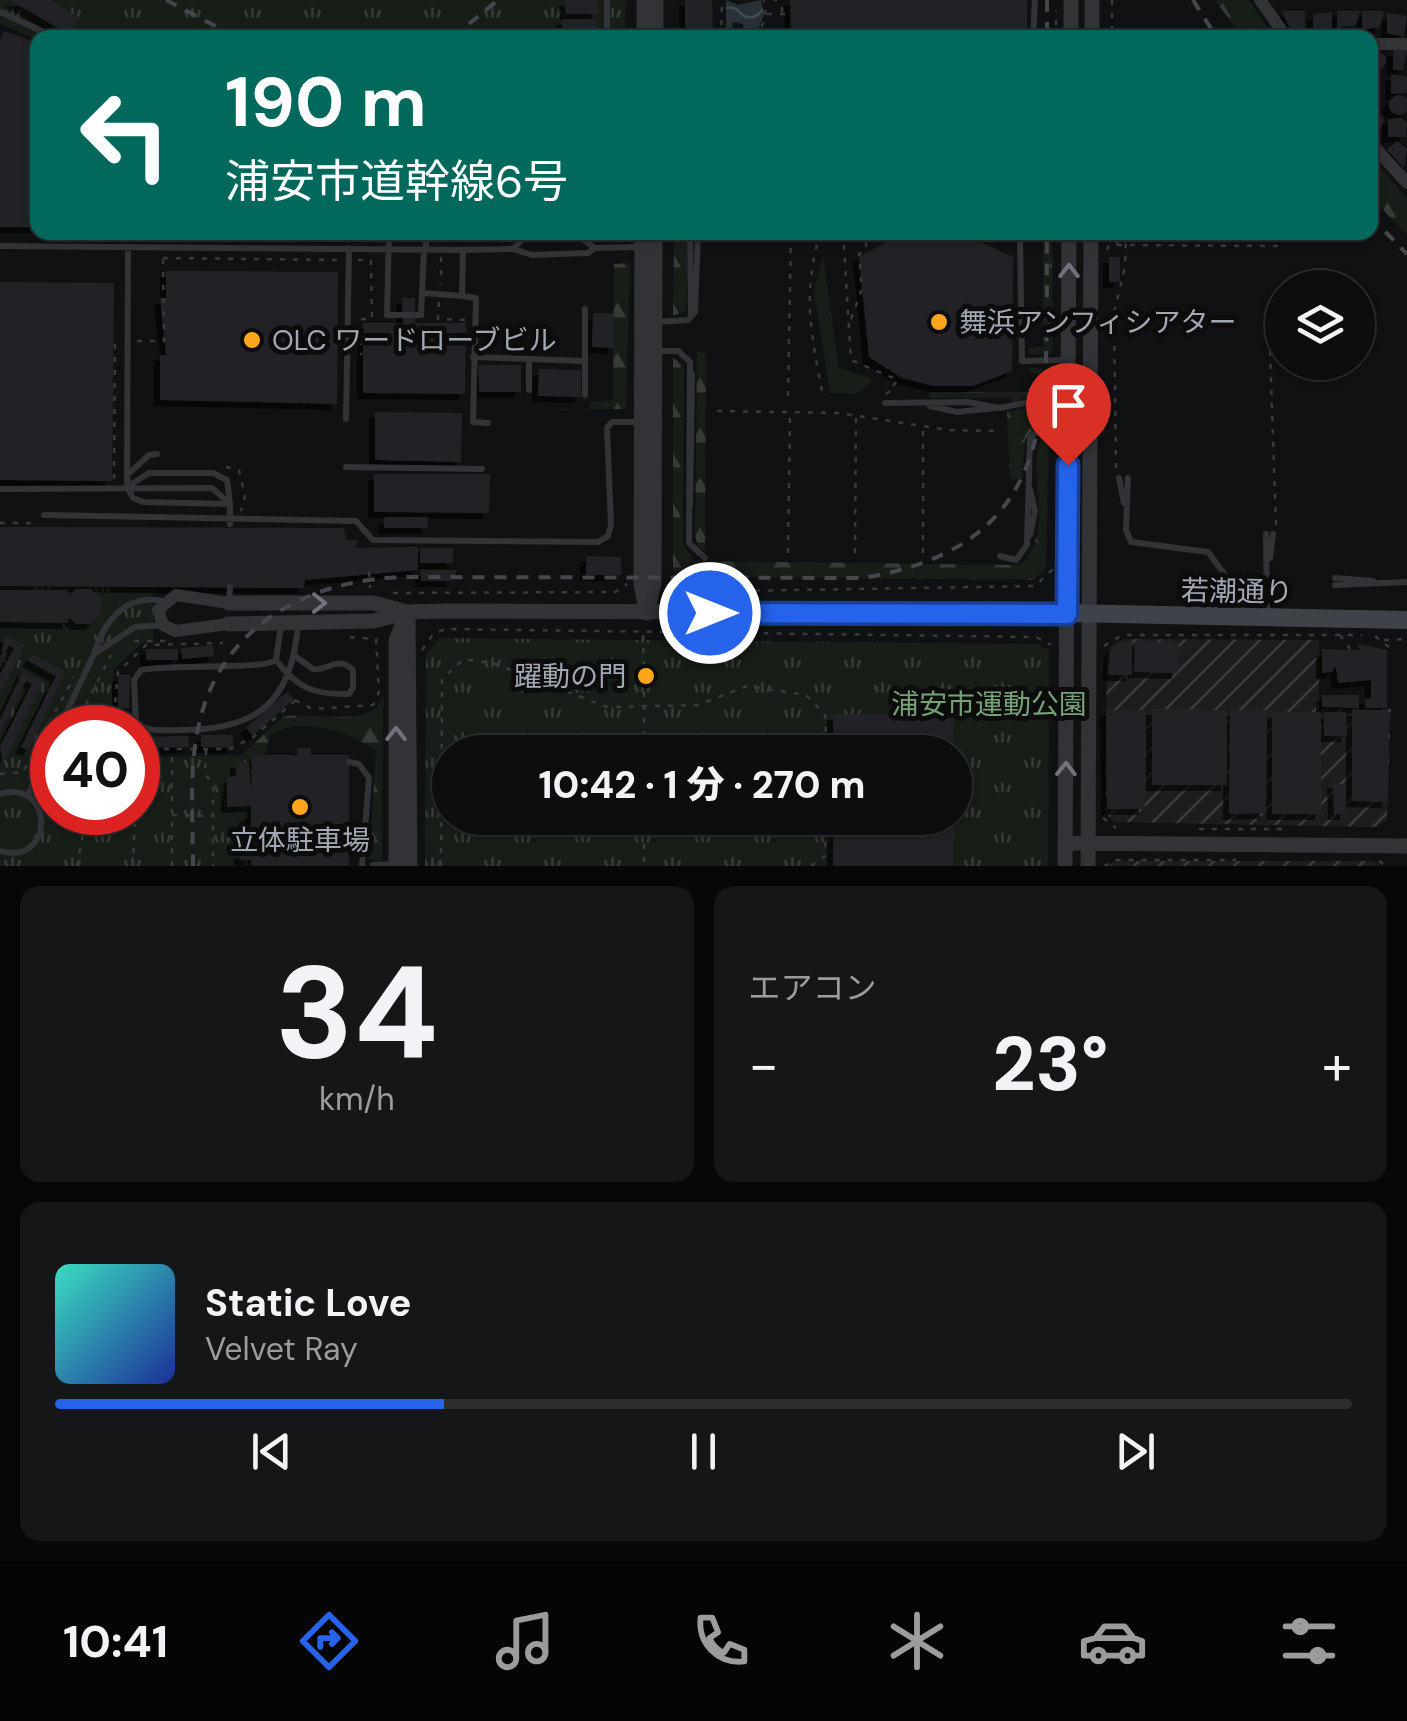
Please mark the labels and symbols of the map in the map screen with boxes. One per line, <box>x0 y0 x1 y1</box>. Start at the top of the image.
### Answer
one-way arrow <box>1058 262 1080 278</box>
place label: 舞浜アンフィシアター <box>959 304 1236 341</box>
marker: 舞浜アンフィシアター <box>928 311 950 333</box>
place label: OLC ワードローブビル <box>272 322 556 359</box>
marker: OLC ワードローブビル <box>241 329 263 351</box>
pin <box>1026 363 1111 466</box>
position arrow <box>658 561 762 665</box>
street label: 若潮通り <box>1181 572 1293 611</box>
one-way arrow <box>312 592 327 614</box>
place label: 躍動の門 <box>514 658 626 695</box>
marker: 躍動の門 <box>635 665 657 687</box>
park label: 浦安市運動公園 <box>891 686 1087 723</box>
speed limit sign: 40 <box>30 705 160 835</box>
one-way arrow <box>385 725 407 740</box>
one-way arrow <box>1055 760 1077 776</box>
marker: 立体駐車場 <box>289 796 311 818</box>
place label: 立体駐車場 <box>230 822 370 859</box>

